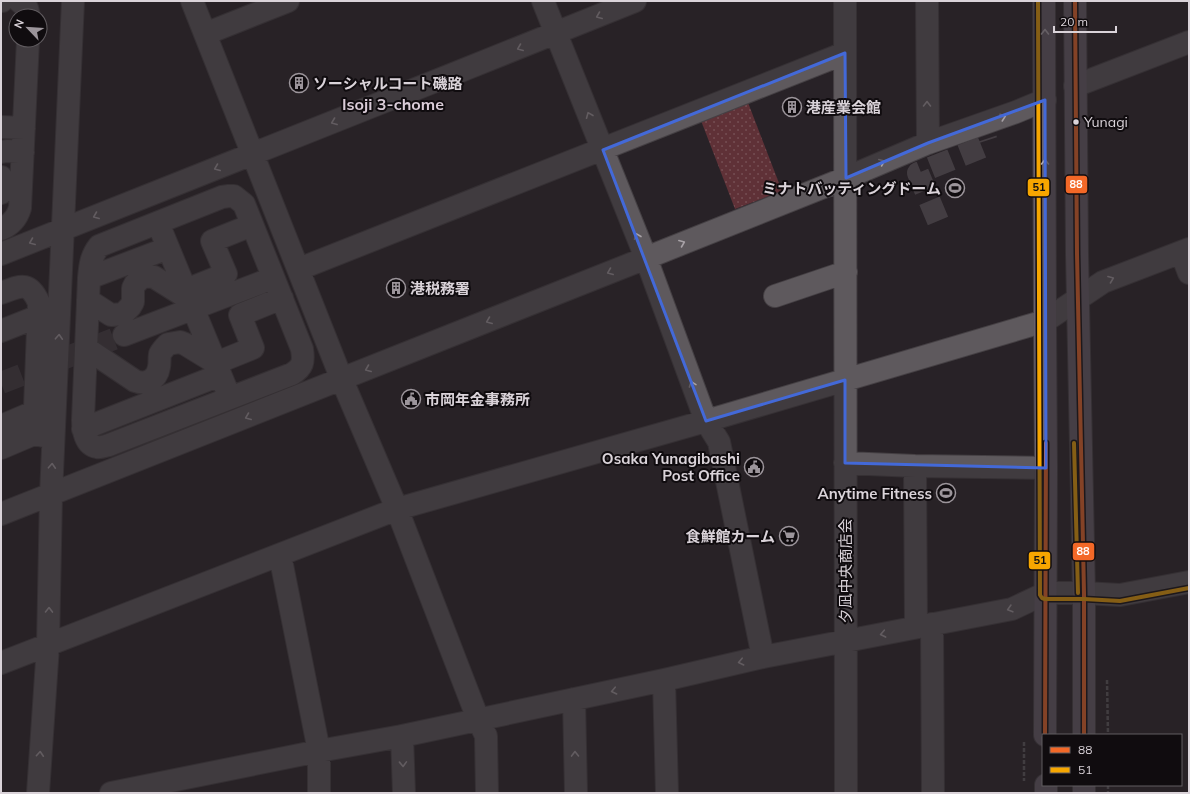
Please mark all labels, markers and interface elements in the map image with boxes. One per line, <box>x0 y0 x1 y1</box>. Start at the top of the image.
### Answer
north arrow <box>8 8 48 48</box>
scale bar <box>1054 8 1116 34</box>
one-way arrow <box>595 11 602 19</box>
text: 20 m <box>1060 14 1088 29</box>
text: N <box>11 17 27 30</box>
one-way arrow <box>1041 29 1049 35</box>
one-way arrow <box>516 43 523 51</box>
building icon: ソーシャルコート磯路 <box>288 72 310 94</box>
place label: ソーシャルコート磯路 <box>313 74 462 93</box>
district label: Isoji 3-chome <box>342 94 444 114</box>
building icon: 港産業会館 <box>781 96 803 118</box>
place label: 港産業会館 <box>806 98 881 117</box>
one-way arrow <box>923 101 932 107</box>
one-way arrow <box>585 112 593 119</box>
one-way arrow <box>1000 113 1007 122</box>
place label: Yunagi <box>1083 113 1128 131</box>
one-way arrow <box>330 117 337 125</box>
marker: Yunagi <box>1071 117 1081 127</box>
one-way arrow <box>878 159 885 167</box>
one-way arrow <box>1041 159 1049 165</box>
one-way arrow <box>213 163 220 171</box>
line badge: 88 <box>1065 175 1088 194</box>
sports icon: ミナトバッティングドーム <box>944 177 966 199</box>
text: 88 <box>1069 177 1083 191</box>
line badge: 51 <box>1027 178 1050 197</box>
place label: ミナトバッティングドーム <box>762 179 941 198</box>
text: 51 <box>1032 180 1046 194</box>
one-way arrow <box>92 212 99 220</box>
one-way arrow <box>634 233 642 240</box>
one-way arrow <box>29 237 36 245</box>
one-way arrow <box>679 240 686 248</box>
one-way arrow <box>606 268 613 276</box>
one-way arrow <box>1107 276 1114 284</box>
building icon: 港税務署 <box>385 277 407 299</box>
place label: 港税務署 <box>410 279 470 298</box>
one-way arrow <box>486 316 493 324</box>
one-way arrow <box>54 334 63 340</box>
one-way arrow <box>365 364 372 372</box>
one-way arrow <box>689 381 697 388</box>
public building icon: 市岡年金事務所 <box>400 388 422 410</box>
place label: 市岡年金事務所 <box>425 390 530 409</box>
one-way arrow <box>244 412 252 420</box>
place label: Osaka Yunagibashi Post Office <box>602 449 740 485</box>
public building icon: Osaka Yunagibashi Post Office <box>743 456 765 478</box>
one-way arrow <box>48 463 57 469</box>
sports icon: Anytime Fitness <box>935 482 957 504</box>
place label: Anytime Fitness <box>818 484 932 503</box>
street label: 夕凪中央商店会 <box>836 518 855 624</box>
supermarket icon: 食鮮館カーム <box>778 525 800 547</box>
place label: 食鮮館カーム <box>685 527 775 546</box>
line badge: 88 <box>1072 542 1095 561</box>
text: 88 <box>1076 544 1090 558</box>
line badge: 51 <box>1028 551 1051 570</box>
text: 51 <box>1033 553 1047 567</box>
one-way arrow <box>1007 604 1014 613</box>
one-way arrow <box>44 607 53 613</box>
one-way arrow <box>879 630 886 638</box>
one-way arrow <box>738 658 745 666</box>
one-way arrow <box>611 686 618 694</box>
legend <box>1042 734 1182 786</box>
text: 88 <box>1078 742 1092 757</box>
one-way arrow <box>36 751 45 757</box>
one-way arrow <box>571 751 579 757</box>
one-way arrow <box>399 761 407 767</box>
text: 51 <box>1078 762 1092 777</box>

